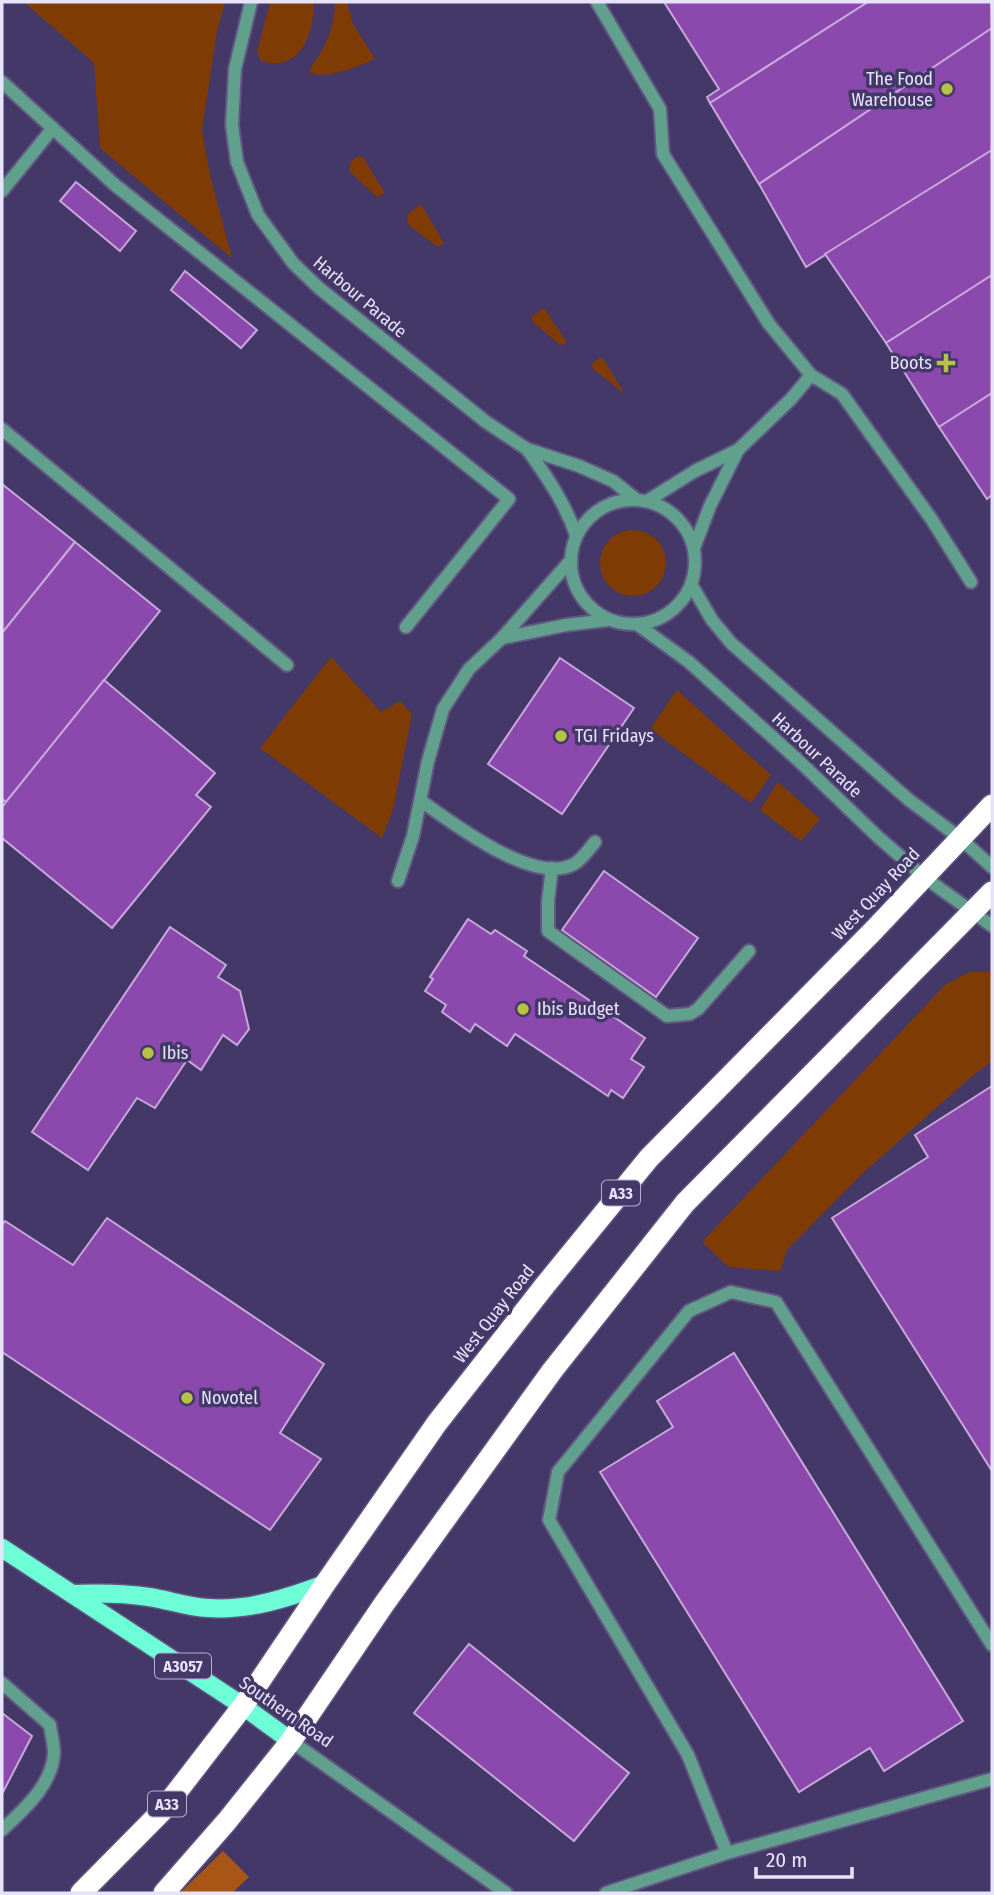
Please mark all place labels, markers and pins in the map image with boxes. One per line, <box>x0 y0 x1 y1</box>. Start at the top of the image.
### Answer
place label: The Food Warehouse <box>852 68 933 111</box>
marker: The Food Warehouse <box>939 81 955 97</box>
place label: Boots <box>890 352 932 374</box>
marker: Boots <box>938 355 954 371</box>
place label: TGI Fridays <box>575 725 654 747</box>
marker: TGI Fridays <box>553 728 569 744</box>
place label: Ibis Budget <box>537 998 620 1020</box>
marker: Ibis Budget <box>515 1001 531 1017</box>
place label: Ibis <box>162 1042 189 1064</box>
marker: Ibis <box>140 1045 156 1061</box>
place label: Novotel <box>201 1387 258 1409</box>
marker: Novotel <box>179 1390 195 1406</box>

